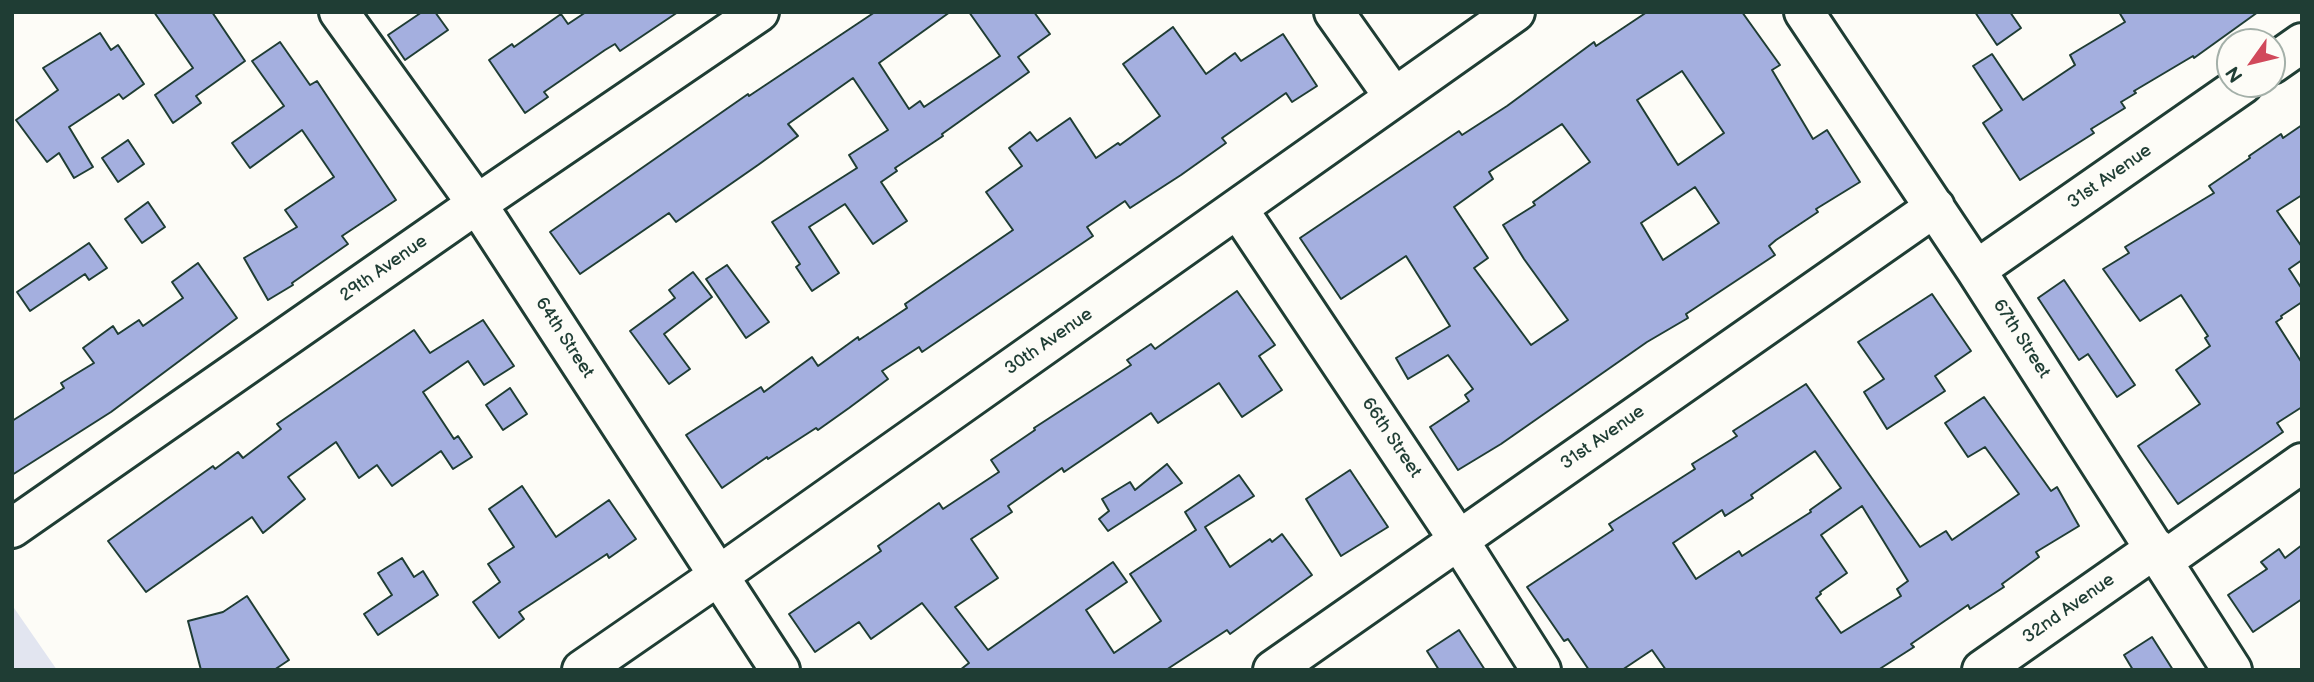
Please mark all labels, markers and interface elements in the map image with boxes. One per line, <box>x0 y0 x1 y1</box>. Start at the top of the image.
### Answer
north arrow <box>2216 28 2286 98</box>
text: N <box>2221 62 2248 86</box>
street label: 31st Avenue <box>2064 140 2156 214</box>
street label: 29th Avenue <box>336 231 432 307</box>
street label: 64th Street <box>530 294 598 382</box>
street label: 67th Street <box>1988 296 2054 382</box>
street label: 30th Avenue <box>1001 304 1097 380</box>
street label: 66th Street <box>1356 394 1426 482</box>
street label: 31st Avenue <box>1557 401 1649 475</box>
street label: 32nd Avenue <box>2019 569 2119 649</box>

